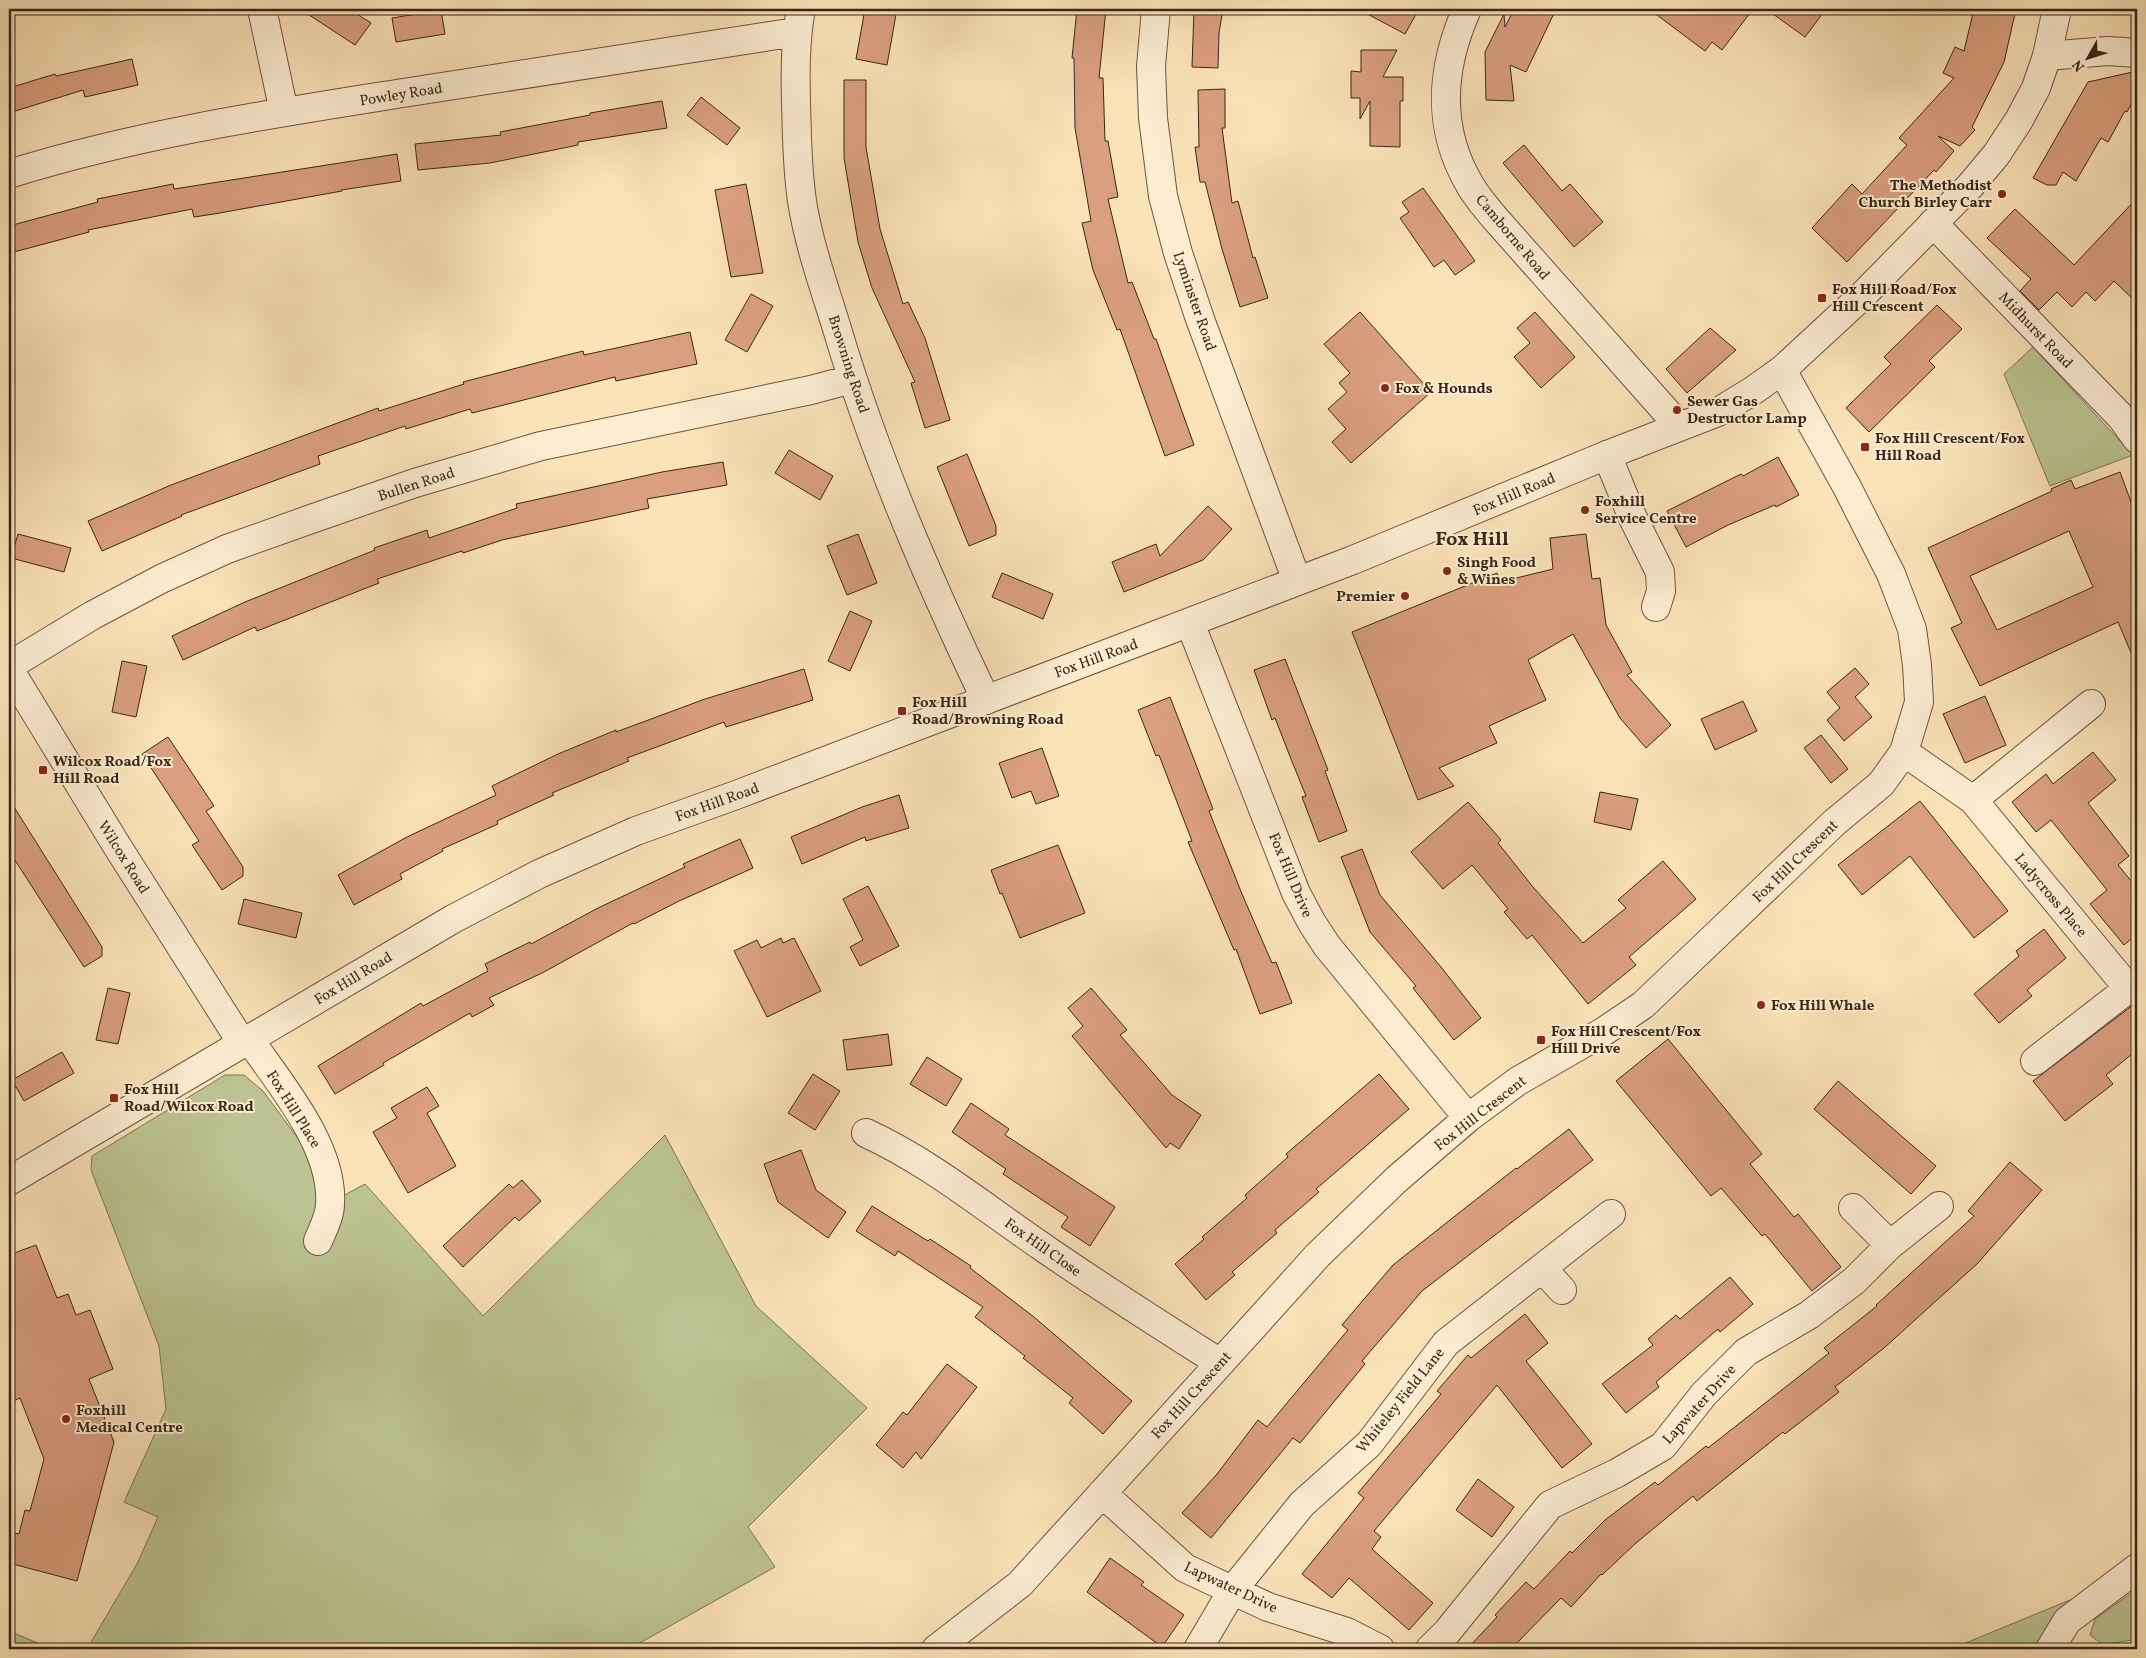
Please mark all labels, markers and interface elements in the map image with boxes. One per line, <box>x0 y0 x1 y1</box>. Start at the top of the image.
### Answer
north arrow <box>2064 32 2114 82</box>
text: N <box>2068 55 2090 75</box>
street label: Powley Road <box>358 79 444 112</box>
place label: The Methodist Church Birley Carr <box>1859 176 1992 214</box>
marker: The Methodist Church Birley Carr <box>1996 188 2008 200</box>
street label: Camborne Road <box>1470 191 1554 285</box>
street label: Lyminster Road <box>1167 249 1220 354</box>
place label: Fox Hill Road/Fox Hill Crescent <box>1832 280 1957 318</box>
street label: Midhurst Road <box>1993 288 2077 374</box>
marker: Fox Hill Road/Fox Hill Crescent <box>1816 292 1828 304</box>
street label: Browning Road <box>822 313 873 416</box>
place label: Fox & Hounds <box>1395 379 1493 400</box>
marker: Fox & Hounds <box>1379 382 1391 394</box>
place label: Sewer Gas Destructor Lamp <box>1687 392 1807 430</box>
marker: Sewer Gas Destructor Lamp <box>1671 404 1683 416</box>
place label: Fox Hill Crescent/Fox Hill Road <box>1875 429 2026 467</box>
marker: Fox Hill Crescent/Fox Hill Road <box>1859 441 1871 453</box>
street label: Bullen Road <box>375 463 458 508</box>
street label: Fox Hill Road <box>1470 469 1559 522</box>
place label: Foxhill Service Centre <box>1595 492 1697 530</box>
marker: Foxhill Service Centre <box>1579 504 1591 516</box>
district label: Fox Hill <box>1435 526 1509 554</box>
place label: Singh Food & Wines <box>1457 553 1536 591</box>
marker: Singh Food & Wines <box>1441 565 1453 577</box>
place label: Premier <box>1336 587 1395 608</box>
marker: Premier <box>1399 590 1411 602</box>
street label: Fox Hill Road <box>1052 635 1141 684</box>
place label: Fox Hill Road/Browning Road <box>912 693 1064 731</box>
marker: Fox Hill Road/Browning Road <box>896 705 908 717</box>
place label: Wilcox Road/Fox Hill Road <box>53 752 172 790</box>
marker: Wilcox Road/Fox Hill Road <box>37 764 49 776</box>
street label: Fox Hill Road <box>673 779 762 828</box>
street label: Fox Hill Crescent <box>1749 816 1843 908</box>
street label: Wilcox Road <box>92 817 154 898</box>
street label: Fox Hill Drive <box>1262 830 1317 921</box>
street label: Ladycross Place <box>2009 850 2091 942</box>
street label: Fox Hill Road <box>311 948 397 1011</box>
place label: Fox Hill Whale <box>1771 996 1875 1017</box>
marker: Fox Hill Whale <box>1755 999 1767 1011</box>
place label: Fox Hill Crescent/Fox Hill Drive <box>1551 1022 1702 1060</box>
marker: Fox Hill Crescent/Fox Hill Drive <box>1535 1034 1547 1046</box>
street label: Fox Hill Place <box>260 1067 325 1153</box>
street label: Fox Hill Crescent <box>1430 1072 1531 1157</box>
place label: Fox Hill Road/Wilcox Road <box>124 1080 254 1118</box>
marker: Fox Hill Road/Wilcox Road <box>108 1092 120 1104</box>
street label: Fox Hill Close <box>999 1214 1085 1283</box>
street label: Whiteley Field Lane <box>1352 1344 1450 1458</box>
street label: Fox Hill Crescent <box>1147 1348 1237 1444</box>
street label: Lapwater Drive <box>1658 1360 1742 1450</box>
place label: Foxhill Medical Centre <box>76 1401 183 1439</box>
marker: Foxhill Medical Centre <box>60 1413 72 1425</box>
street label: Lapwater Drive <box>1180 1557 1281 1619</box>

